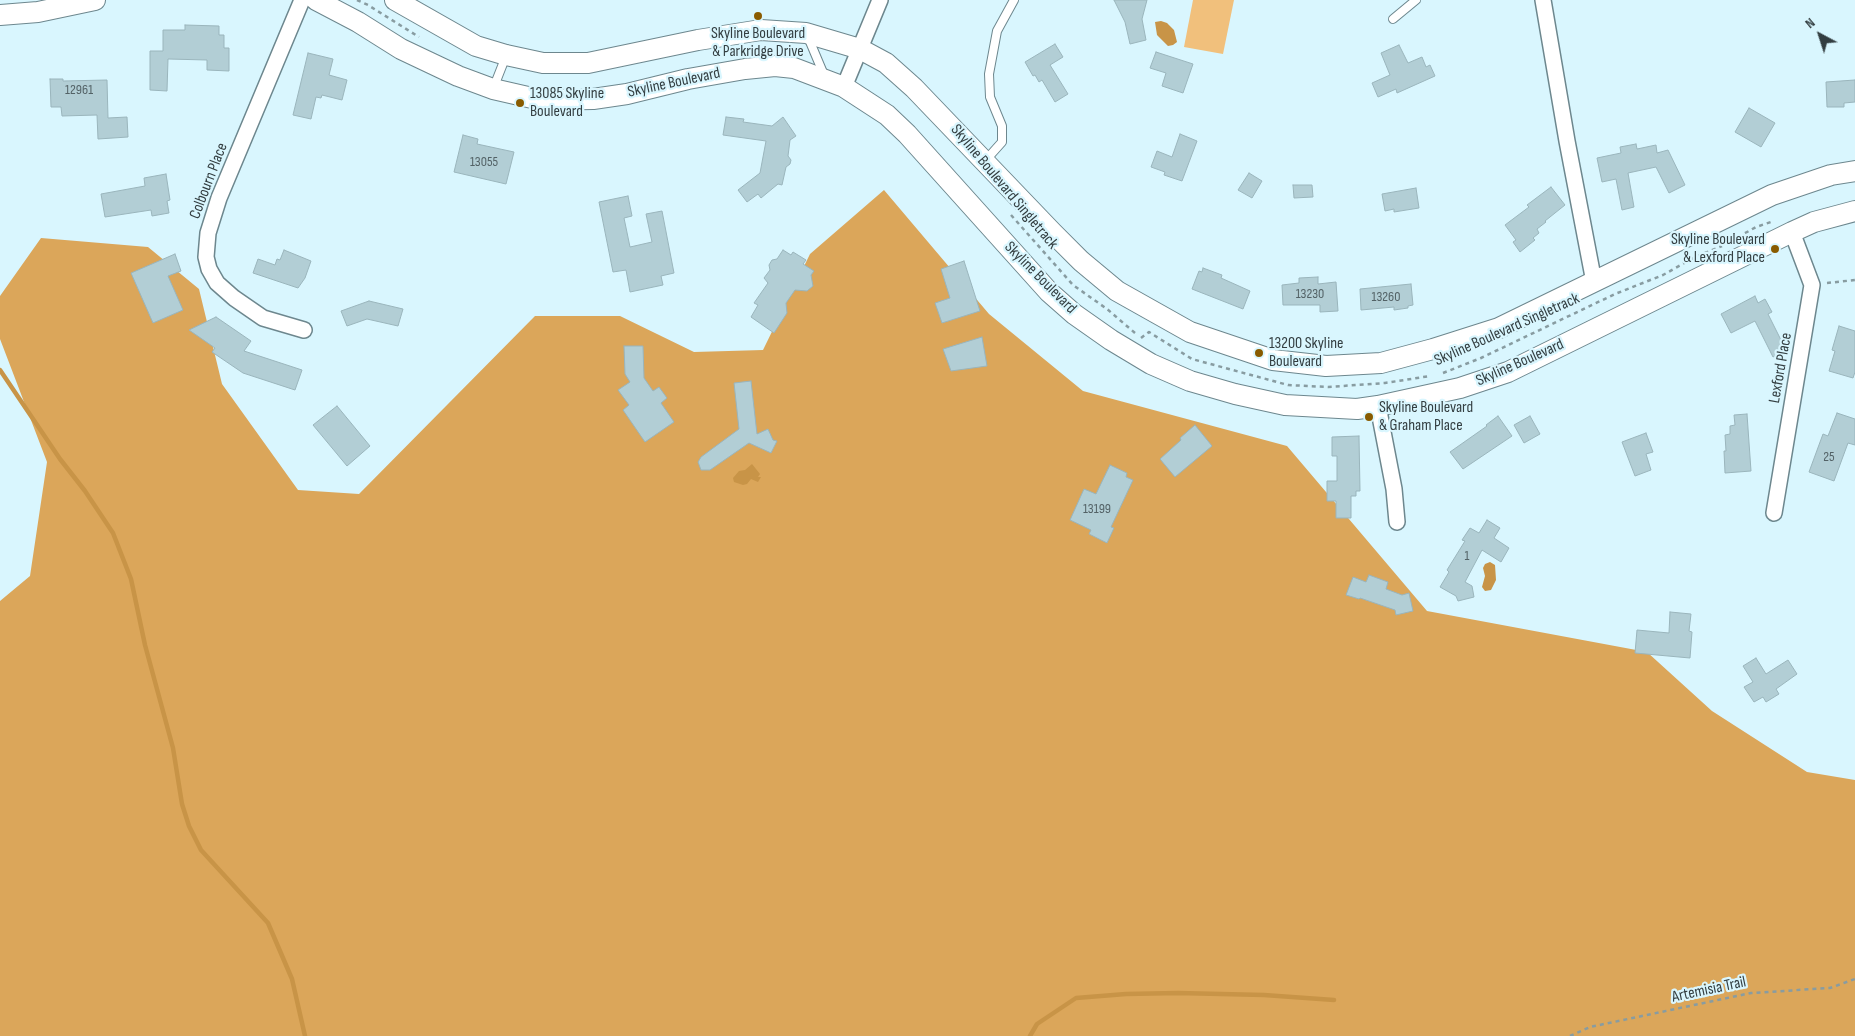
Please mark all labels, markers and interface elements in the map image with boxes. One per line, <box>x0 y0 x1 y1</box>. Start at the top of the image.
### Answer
marker: Skyline Boulevard & Parkridge Drive <box>752 10 764 22</box>
north arrow <box>1795 10 1845 60</box>
text: N <box>1802 14 1818 32</box>
place label: Skyline Boulevard & Parkridge Drive <box>711 24 805 62</box>
street label: Skyline Boulevard <box>626 64 722 102</box>
house number: 12961 <box>65 82 93 98</box>
place label: 13085 Skyline Boulevard <box>530 84 604 122</box>
marker: 13085 Skyline Boulevard <box>514 97 526 109</box>
street label: Skyline Boulevard Singletrack <box>946 121 1062 253</box>
street label: Colbourn Place <box>186 140 232 222</box>
house number: 13055 <box>470 154 498 170</box>
place label: Skyline Boulevard & Lexford Place <box>1671 230 1765 268</box>
street label: Skyline Boulevard <box>1000 238 1080 318</box>
marker: Skyline Boulevard & Lexford Place <box>1769 243 1781 255</box>
house number: 13230 <box>1296 286 1324 302</box>
house number: 13260 <box>1372 289 1400 305</box>
street label: Skyline Boulevard Singletrack <box>1431 289 1583 371</box>
street label: Lexford Place <box>1765 331 1797 405</box>
place label: 13200 Skyline Boulevard <box>1269 334 1343 372</box>
street label: Skyline Boulevard <box>1473 335 1567 391</box>
marker: 13200 Skyline Boulevard <box>1253 347 1265 359</box>
place label: Skyline Boulevard & Graham Place <box>1379 398 1473 436</box>
marker: Skyline Boulevard & Graham Place <box>1363 411 1375 423</box>
house number: 25 <box>1823 449 1835 465</box>
house number: 13199 <box>1083 501 1111 517</box>
house number: 1 <box>1465 548 1469 564</box>
street label: Artemisia Trail <box>1670 973 1748 1007</box>

